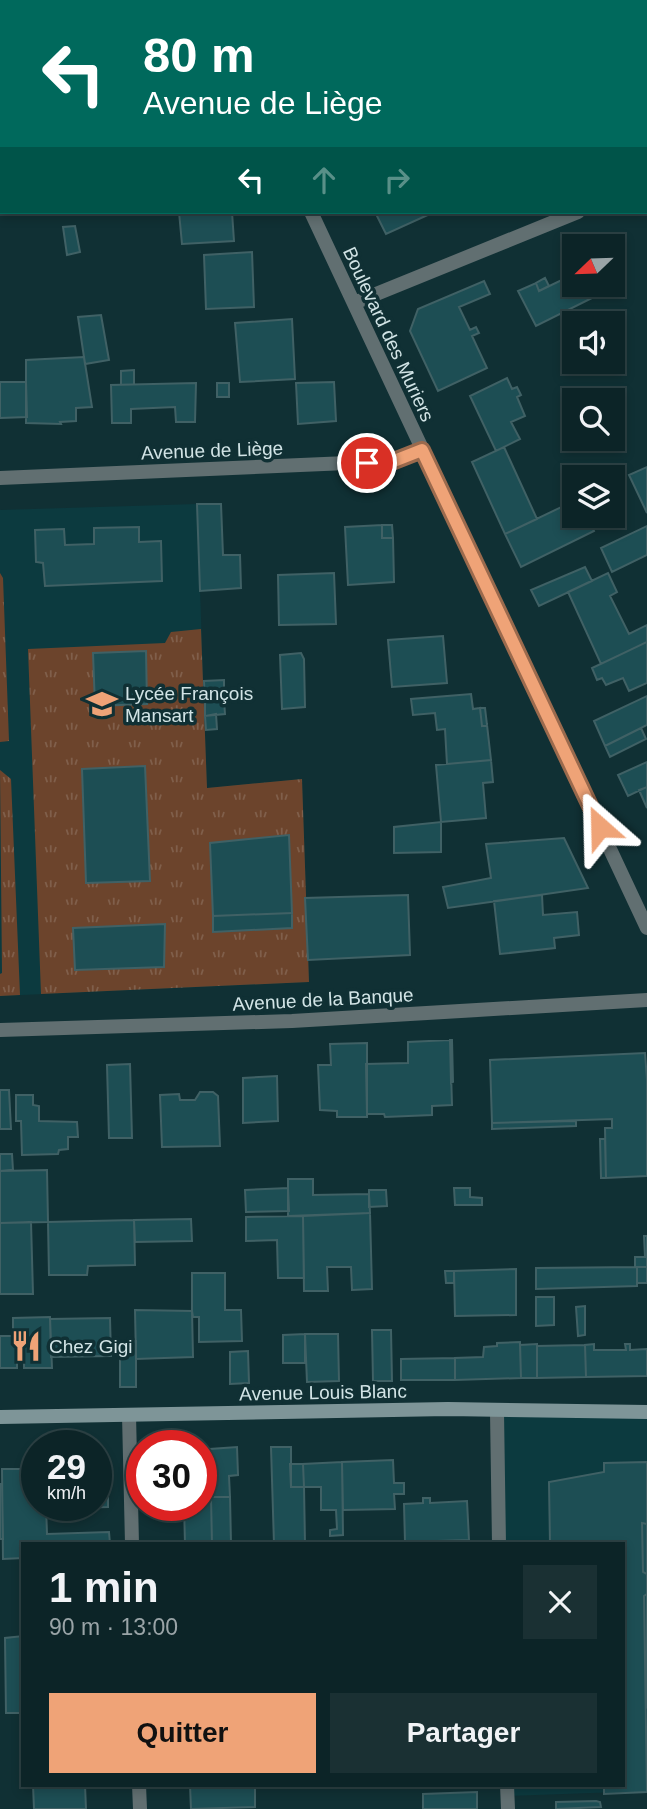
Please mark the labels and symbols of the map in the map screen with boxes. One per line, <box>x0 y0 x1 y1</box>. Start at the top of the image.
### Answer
north arrow <box>562 234 625 298</box>
street label: Boulevard des Muriers <box>339 244 438 425</box>
pin <box>337 433 397 493</box>
street label: Avenue de Liège <box>141 438 283 463</box>
place label: Lycée François Mansart <box>125 683 253 726</box>
school or university icon: Lycée François Mansart <box>85 687 119 721</box>
position arrow <box>563 790 637 864</box>
street label: Avenue de la Banque <box>232 984 414 1015</box>
restaurant icon: Chez Gigi <box>9 1329 43 1363</box>
place label: Chez Gigi <box>49 1336 132 1357</box>
street label: Avenue Louis Blanc <box>239 1381 407 1404</box>
speed limit sign: 30 <box>126 1430 217 1521</box>

